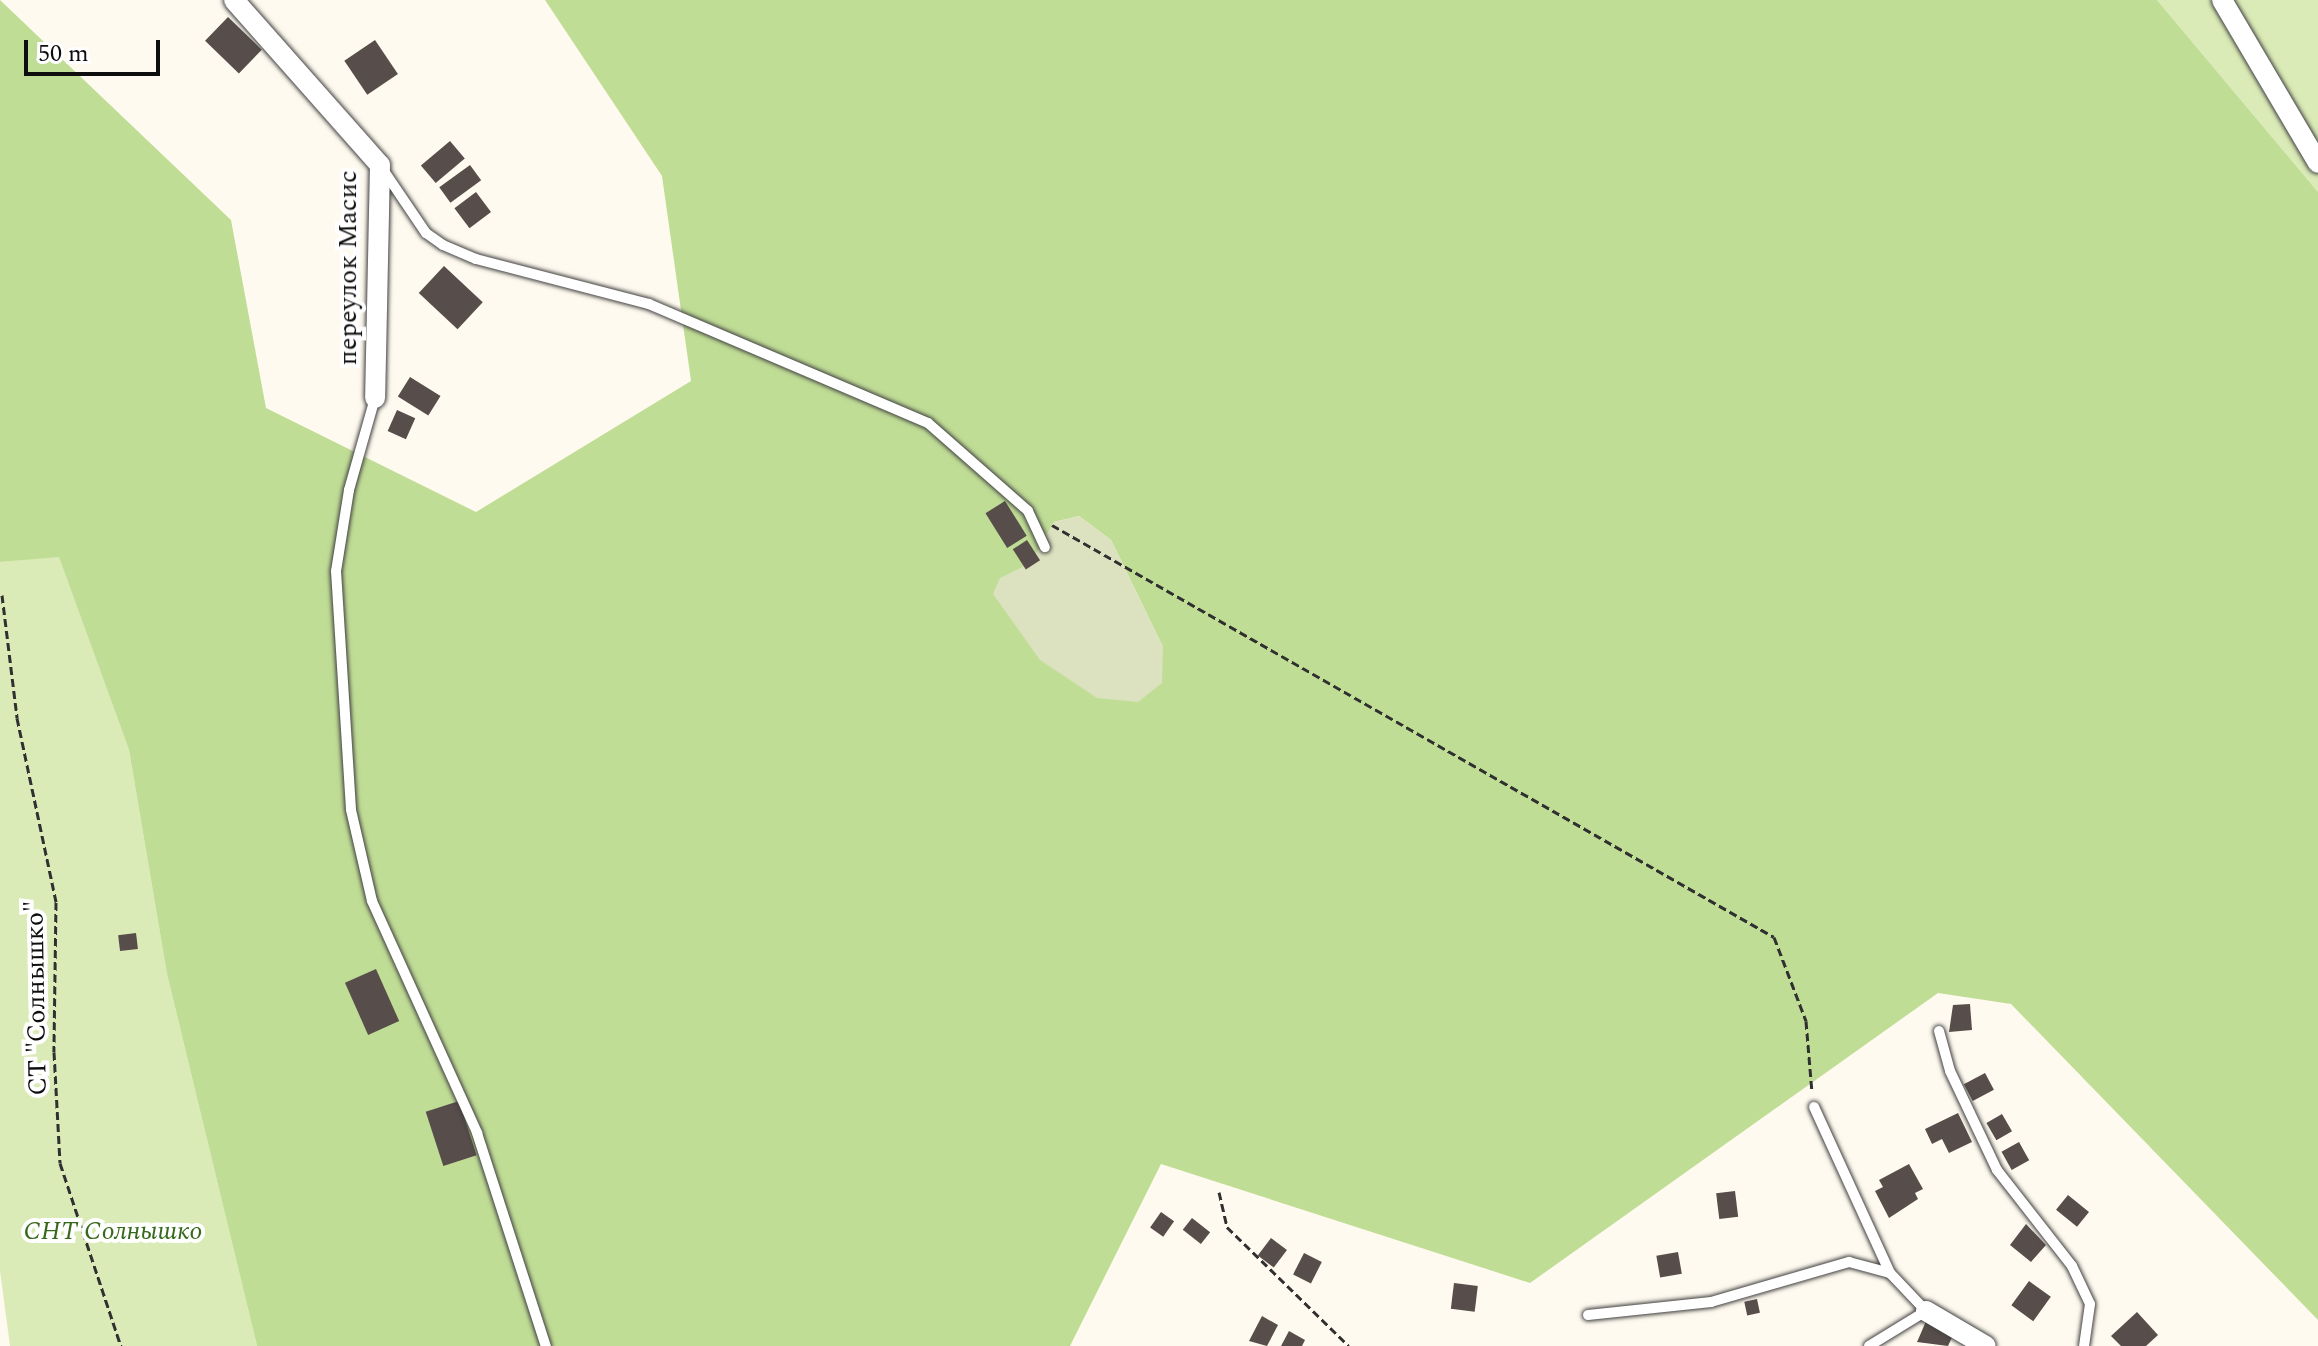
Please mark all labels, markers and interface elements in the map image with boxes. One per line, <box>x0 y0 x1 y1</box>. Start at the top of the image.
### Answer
scale bar <box>28 24 164 74</box>
text: 50 m <box>38 36 89 72</box>
street label: переулок Масис <box>333 171 365 365</box>
street label: СТ "Солнышко" <box>20 900 54 1096</box>
park label: СНТ Солнышко <box>24 1216 202 1248</box>

